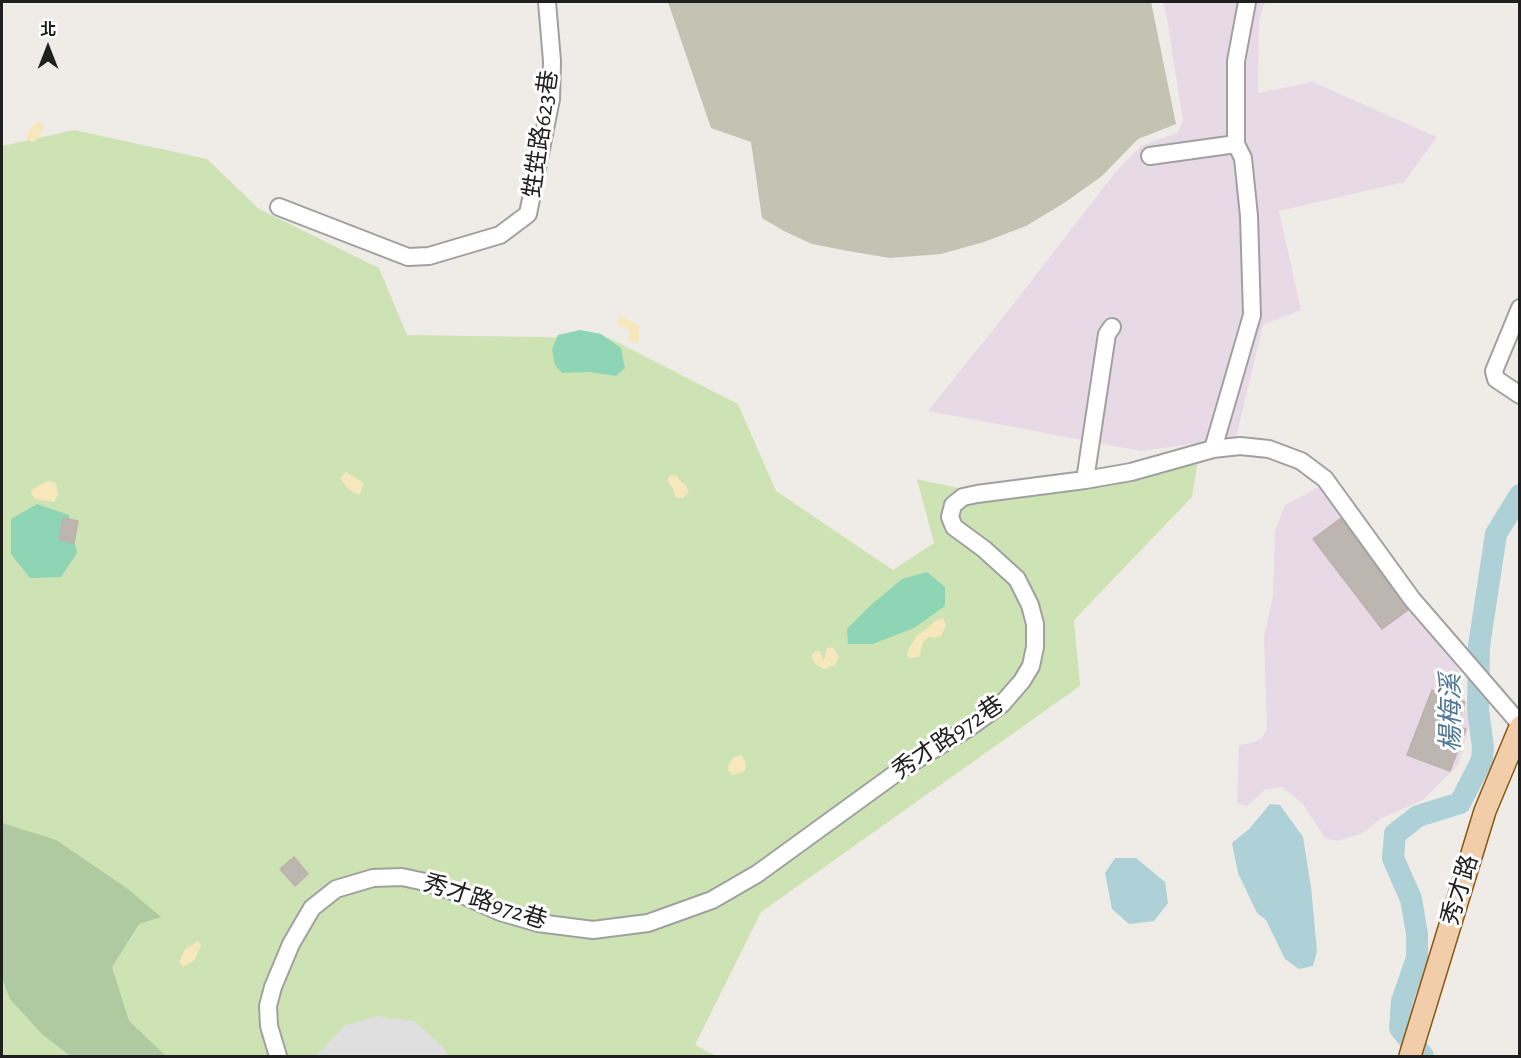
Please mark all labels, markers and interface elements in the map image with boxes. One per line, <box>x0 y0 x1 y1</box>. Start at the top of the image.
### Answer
north arrow <box>18 18 78 78</box>
text: 北 <box>40 22 56 38</box>
street label: 甡甡路623巷 <box>518 69 564 199</box>
water label: 楊梅溪 <box>1435 674 1467 752</box>
street label: 秀才路972巷 <box>887 690 1009 786</box>
street label: 秀才路 <box>1436 851 1484 929</box>
street label: 秀才路972巷 <box>420 868 550 936</box>

